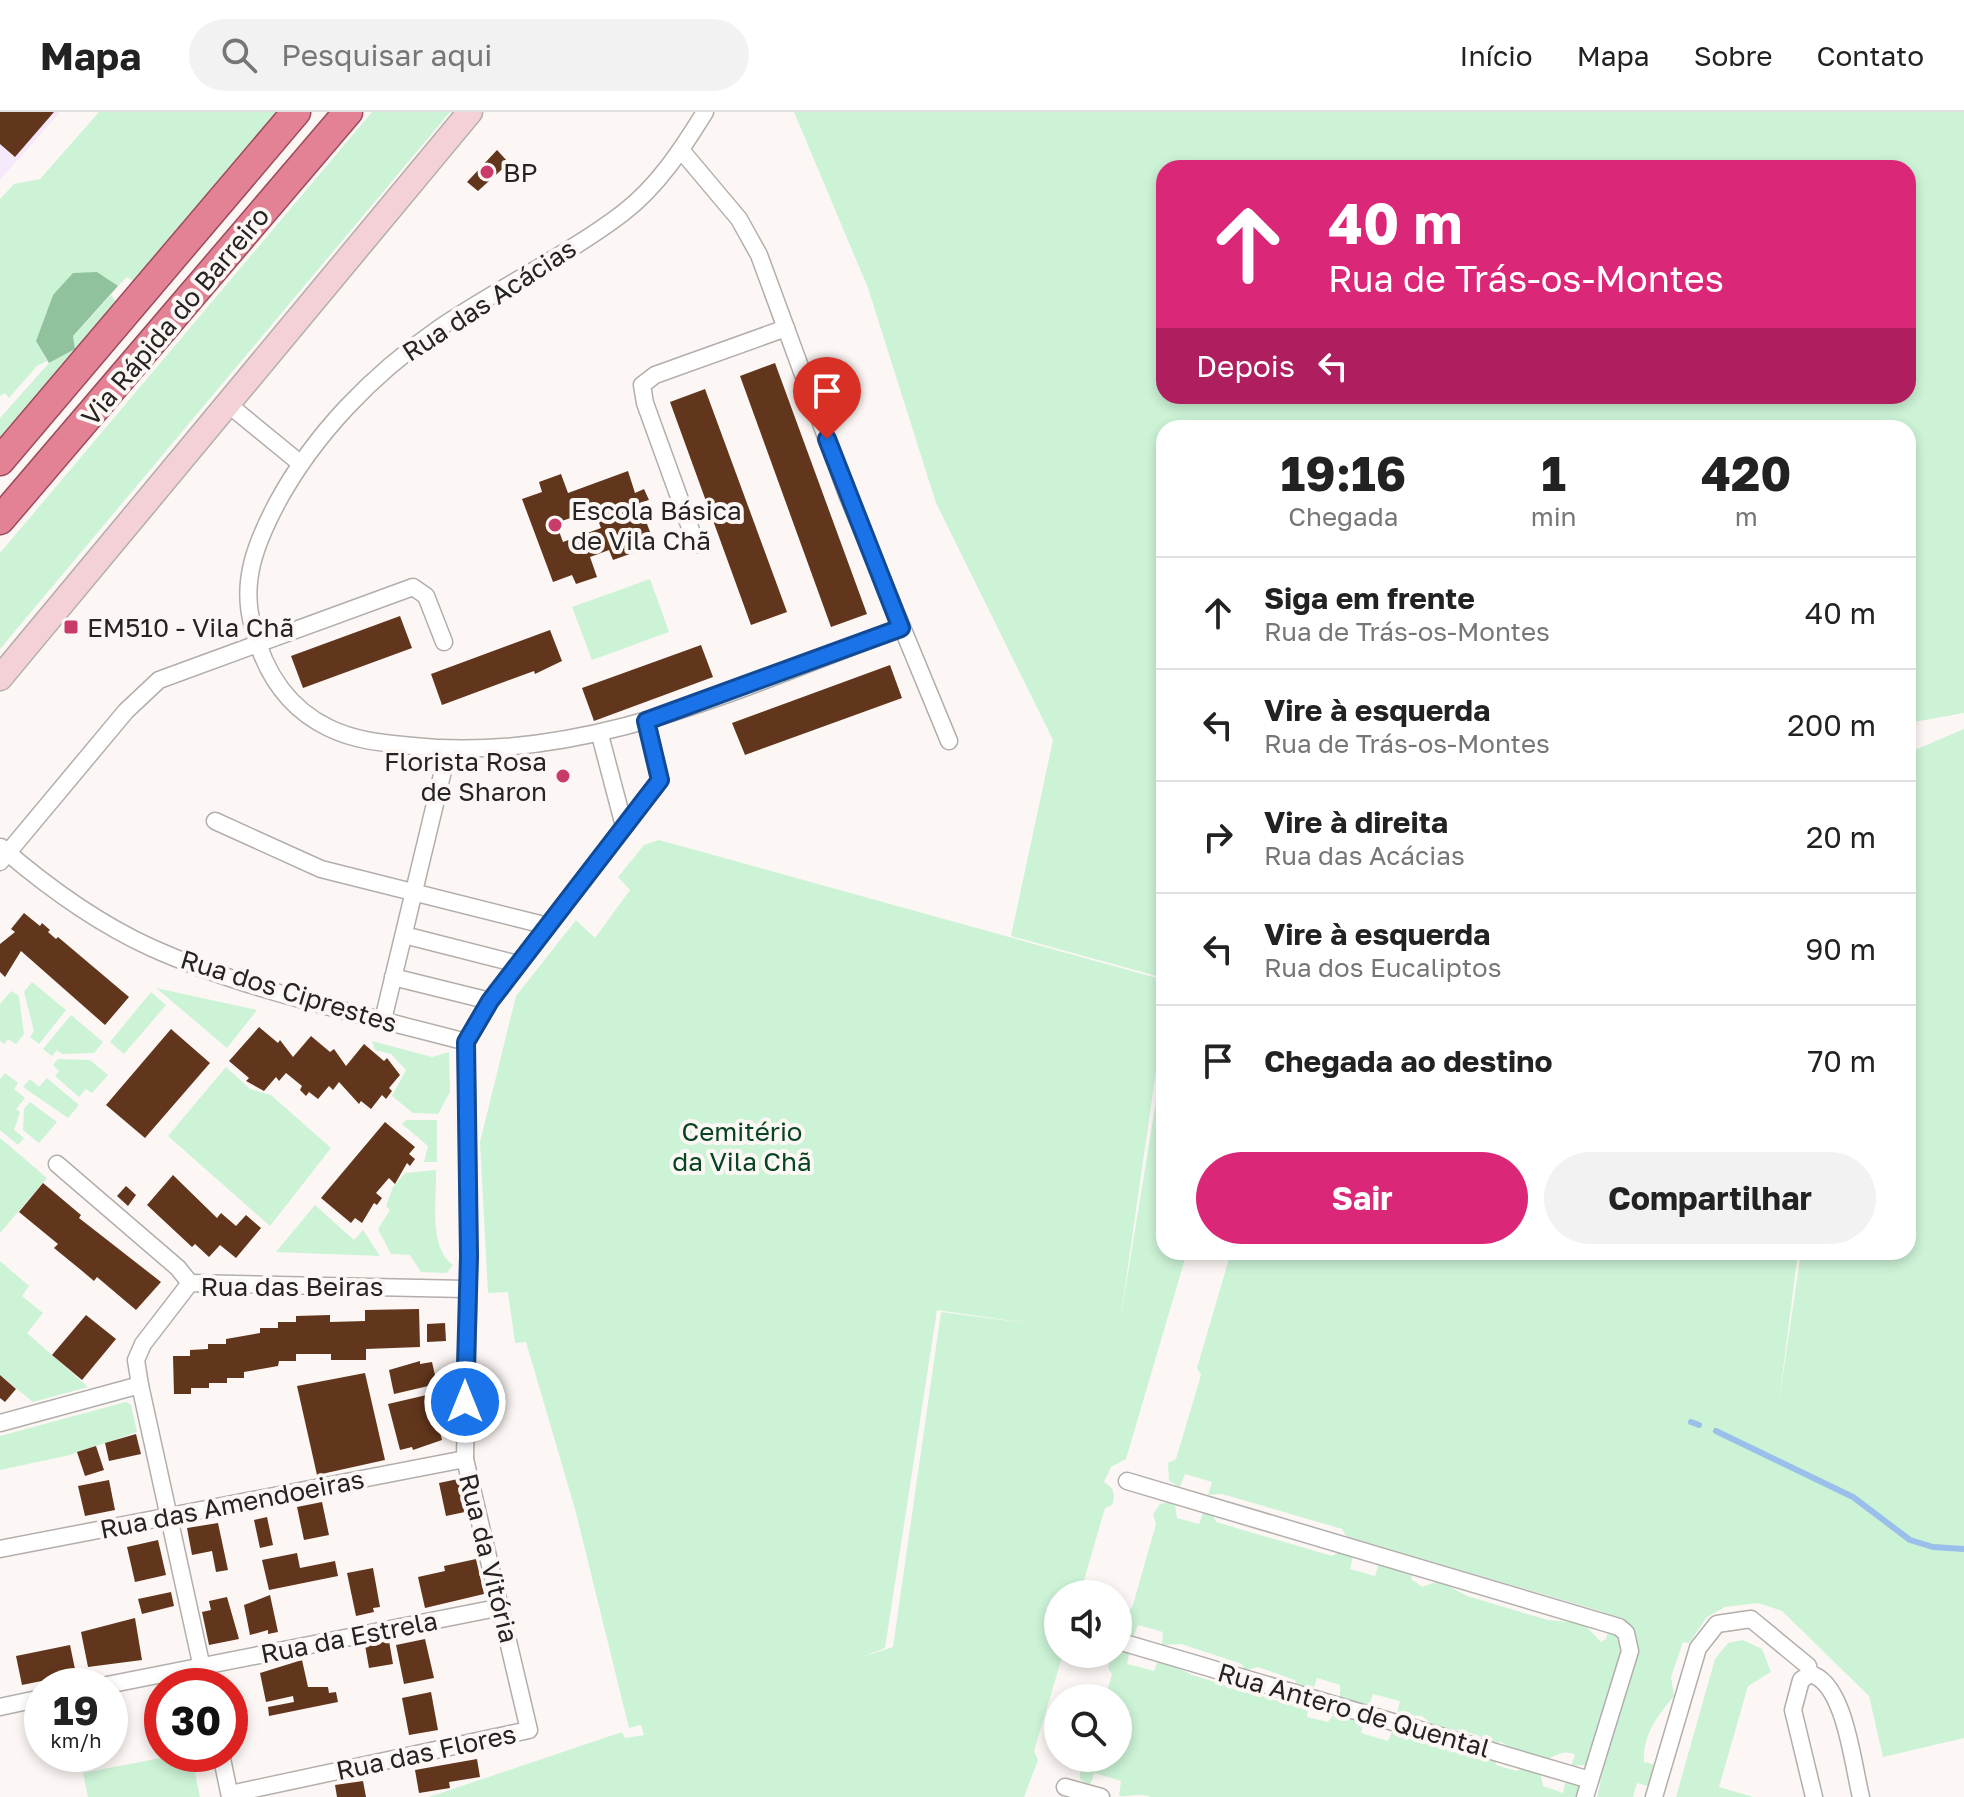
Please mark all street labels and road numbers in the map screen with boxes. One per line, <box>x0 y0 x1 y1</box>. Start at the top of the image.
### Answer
street label: Via Rápida do Barreiro <box>75 200 275 432</box>
street label: Rua das Acácias <box>396 232 582 368</box>
street label: Rua dos Ciprestes <box>177 943 401 1039</box>
street label: Rua das Beiras <box>201 1271 383 1302</box>
street label: Rua das Amendoeiras <box>97 1463 367 1545</box>
street label: Rua da Vitória <box>453 1470 525 1646</box>
street label: Rua da Estrela <box>258 1605 440 1669</box>
street label: Rua Antero de Quental <box>1214 1656 1494 1764</box>
street label: Rua das Flores <box>333 1718 519 1786</box>

